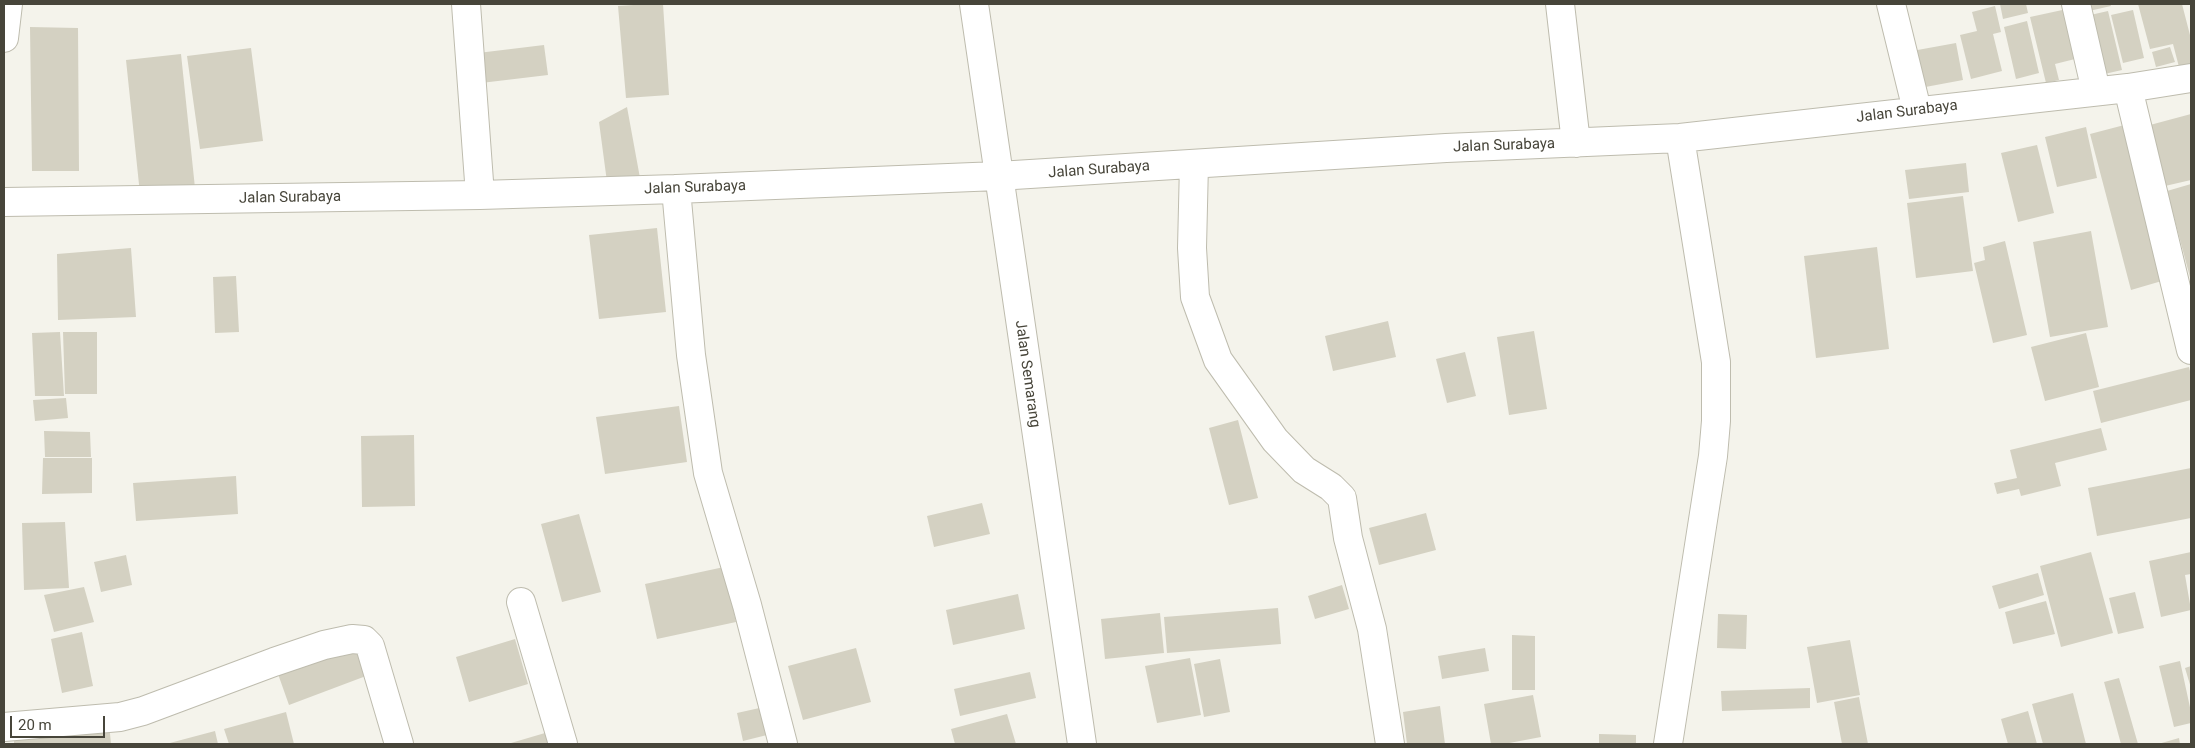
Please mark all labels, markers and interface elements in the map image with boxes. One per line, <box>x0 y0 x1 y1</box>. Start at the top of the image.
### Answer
street label: Jalan Surabaya <box>1855 97 1959 127</box>
street label: Jalan Surabaya <box>1453 135 1555 157</box>
street label: Jalan Surabaya <box>1048 157 1150 183</box>
street label: Jalan Surabaya <box>644 177 746 199</box>
street label: Jalan Surabaya <box>239 188 341 208</box>
street label: Jalan Semarang <box>1011 319 1043 429</box>
scale bar <box>12 706 108 738</box>
text: 20 m <box>18 716 52 734</box>

